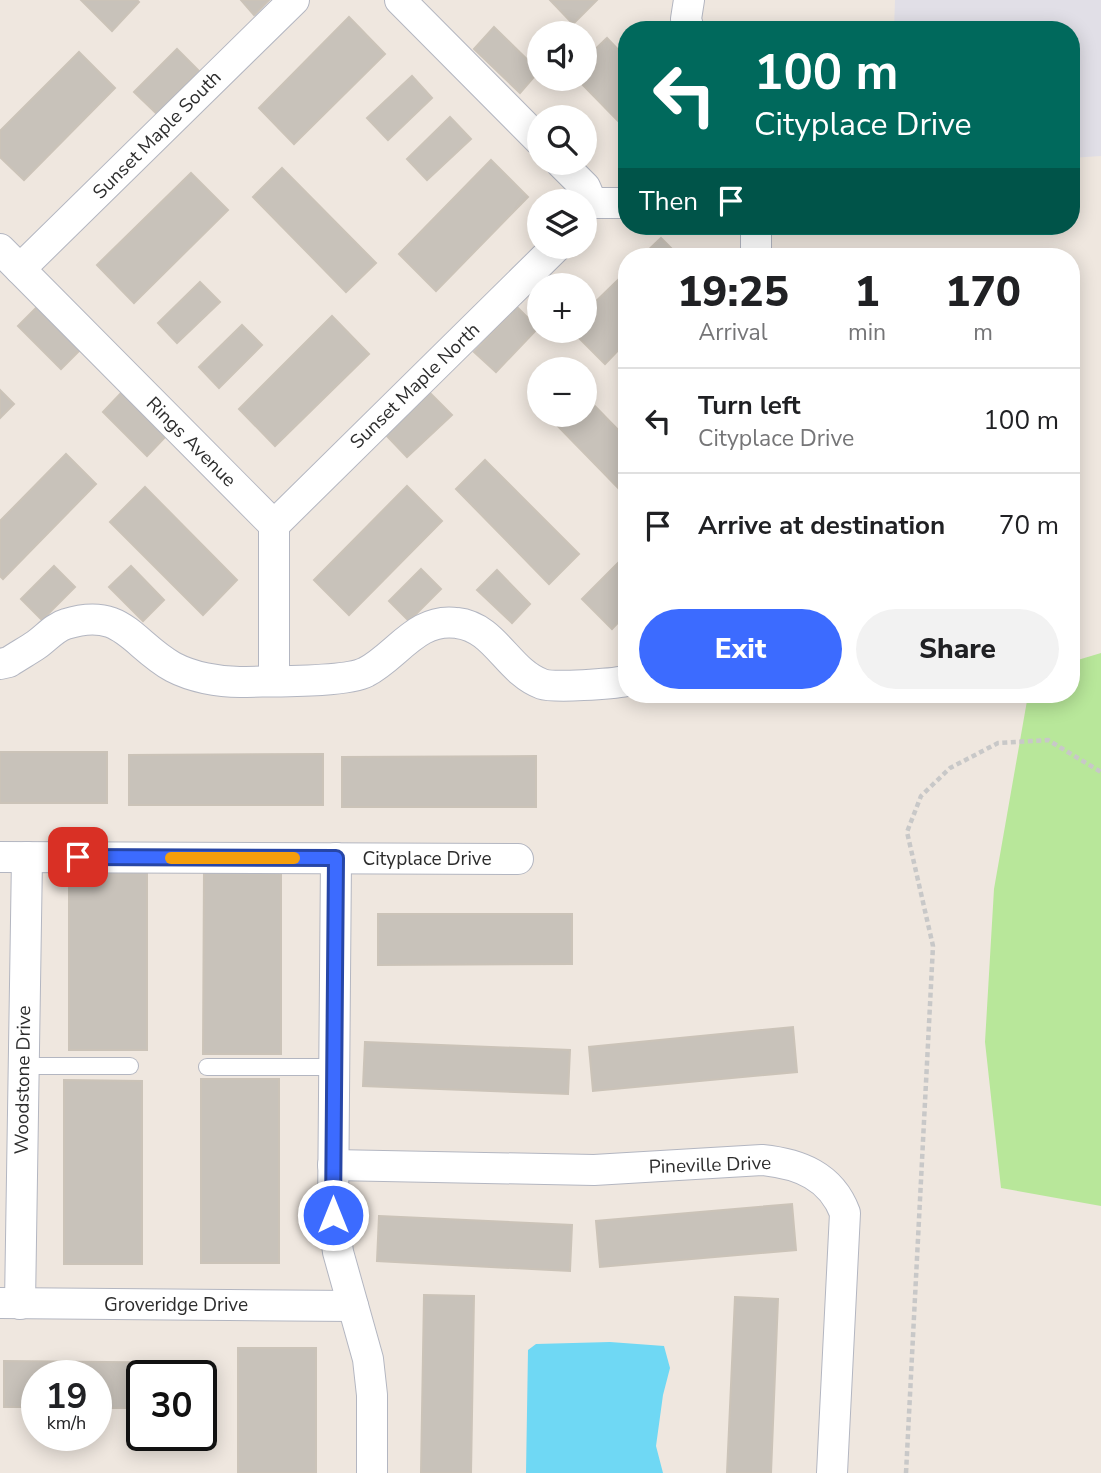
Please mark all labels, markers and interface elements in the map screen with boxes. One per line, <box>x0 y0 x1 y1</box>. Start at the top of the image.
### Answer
map controls <box>527 21 597 427</box>
button: sound <box>527 21 597 91</box>
text: 100 m <box>754 39 898 106</box>
icon: left <box>639 49 730 140</box>
street label: Sunset Maple South <box>87 65 227 205</box>
text: Cityplace Drive <box>754 103 972 146</box>
button: search <box>527 105 597 175</box>
icon: arrive <box>712 182 750 220</box>
text: Then <box>639 184 698 219</box>
button: layers <box>527 189 597 259</box>
text: 19:25 <box>677 264 789 321</box>
text: 1 <box>854 264 880 321</box>
text: 170 <box>945 264 1021 321</box>
button: + <box>527 273 597 343</box>
street label: Sunset Maple North <box>344 317 486 455</box>
text: Arrival <box>698 317 768 348</box>
text: min <box>848 317 886 348</box>
text: m <box>973 317 993 348</box>
button: − <box>527 357 597 427</box>
text: Turn left <box>698 388 801 423</box>
street label: Rings Avenue <box>140 391 242 493</box>
icon: left <box>639 402 677 440</box>
text: 100 m <box>983 403 1059 438</box>
text: Cityplace Drive <box>698 423 854 454</box>
icon: arrive <box>639 507 677 545</box>
text: Arrive at destination <box>698 508 945 543</box>
text: 70 m <box>999 508 1059 543</box>
button: Exit <box>639 609 842 689</box>
button: Share <box>856 609 1059 689</box>
pin <box>48 827 108 887</box>
icon: arrive <box>59 838 97 876</box>
street label: Cityplace Drive <box>362 846 492 872</box>
street label: Woodstone Drive <box>9 1005 37 1155</box>
street label: Pineville Drive <box>648 1150 772 1180</box>
position arrow <box>296 1178 370 1252</box>
street label: Groveridge Drive <box>104 1292 248 1318</box>
speed limit sign: 30 <box>126 1360 217 1451</box>
text: 19 <box>45 1373 88 1420</box>
text: km/h <box>47 1411 86 1435</box>

